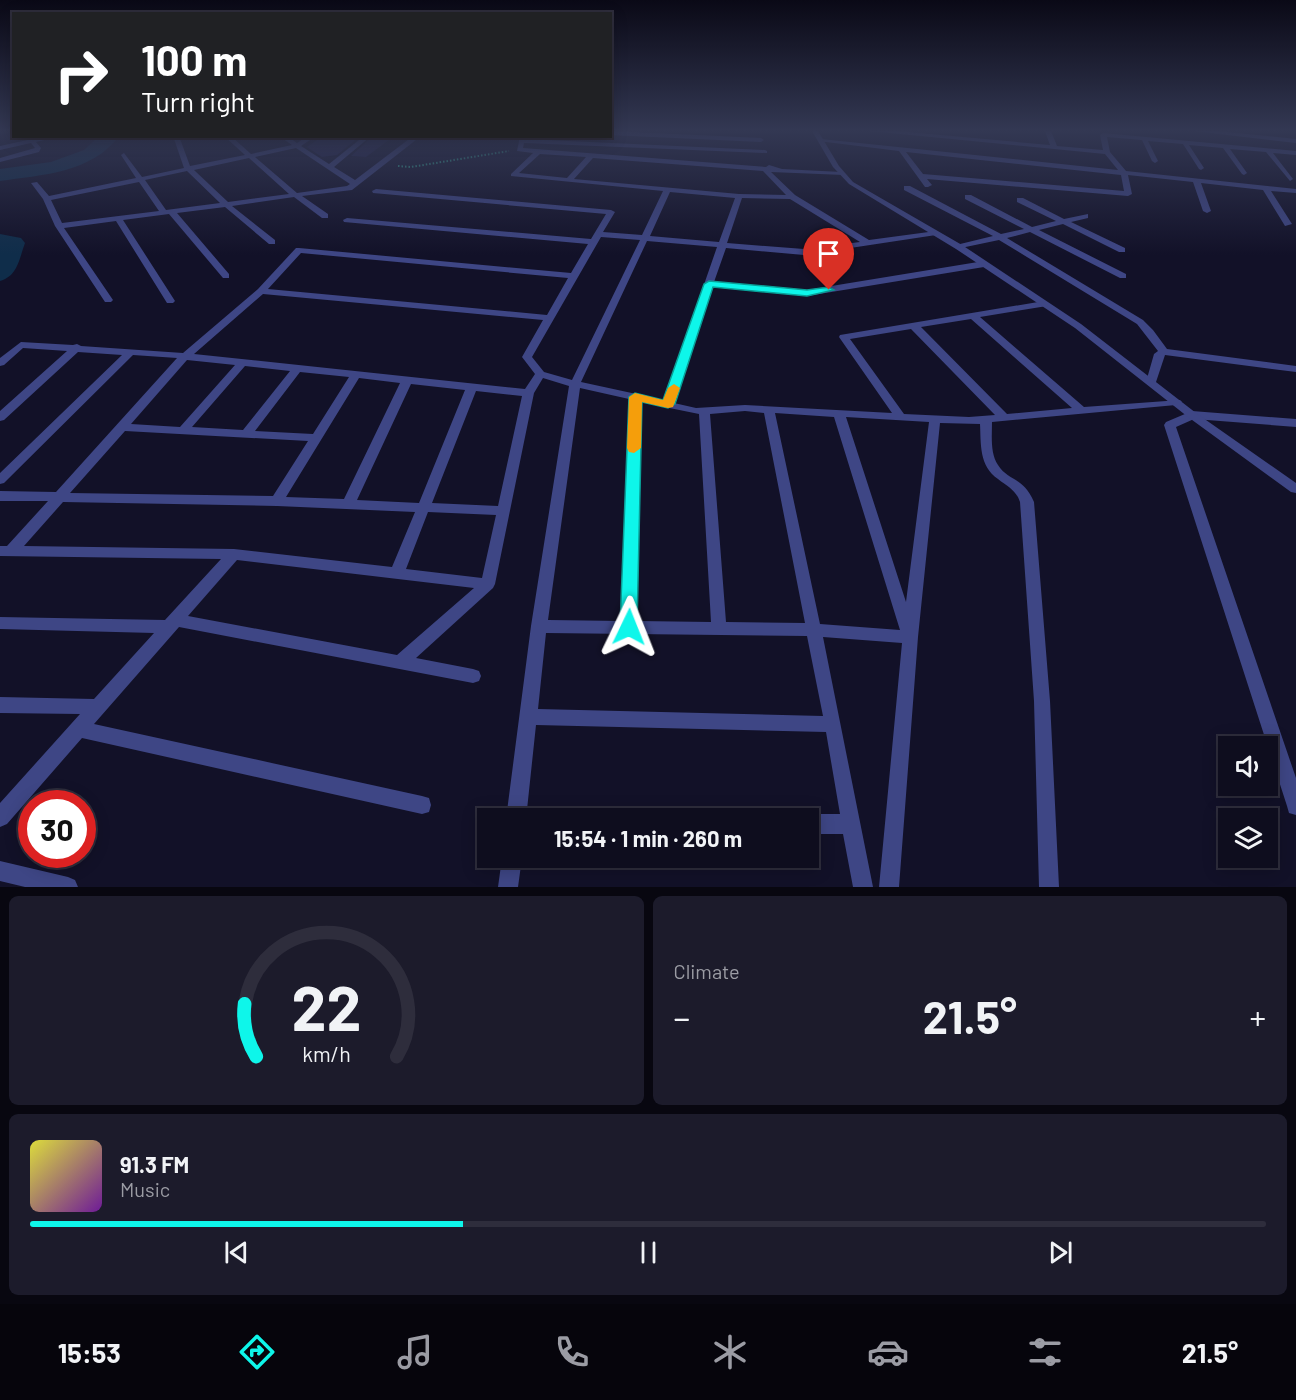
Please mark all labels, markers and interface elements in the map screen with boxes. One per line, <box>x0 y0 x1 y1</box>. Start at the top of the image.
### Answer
text: 100 m <box>141 34 247 84</box>
icon: right <box>42 36 120 114</box>
text: Turn right <box>141 85 255 117</box>
pin <box>803 228 854 290</box>
icon: arrive <box>812 237 845 270</box>
position arrow <box>597 595 661 659</box>
map controls <box>1218 736 1278 868</box>
button: sound <box>1218 736 1278 796</box>
speed limit sign: 30 <box>18 790 96 868</box>
button: layers <box>1218 808 1278 868</box>
text: 15:54 · 1 min · 260 m <box>554 825 742 851</box>
text: Climate <box>674 959 740 983</box>
text: 22 <box>291 969 361 1043</box>
text: 21.5° <box>923 989 1017 1043</box>
text: − <box>674 997 690 1037</box>
text: + <box>1250 997 1266 1037</box>
text: km/h <box>302 1042 351 1067</box>
text: 91.3 FM <box>120 1151 189 1177</box>
text: Music <box>120 1177 170 1201</box>
icon: previous <box>220 1236 253 1269</box>
icon: pause <box>632 1236 665 1269</box>
icon: next <box>1044 1236 1077 1269</box>
icon: directions <box>236 1331 278 1373</box>
icon: music <box>394 1331 436 1373</box>
icon: phone <box>551 1331 593 1373</box>
icon: climate <box>709 1331 751 1373</box>
icon: car <box>867 1331 909 1373</box>
icon: filters <box>1024 1331 1066 1373</box>
text: 15:53 <box>58 1336 121 1368</box>
text: 21.5° <box>1182 1336 1238 1368</box>

